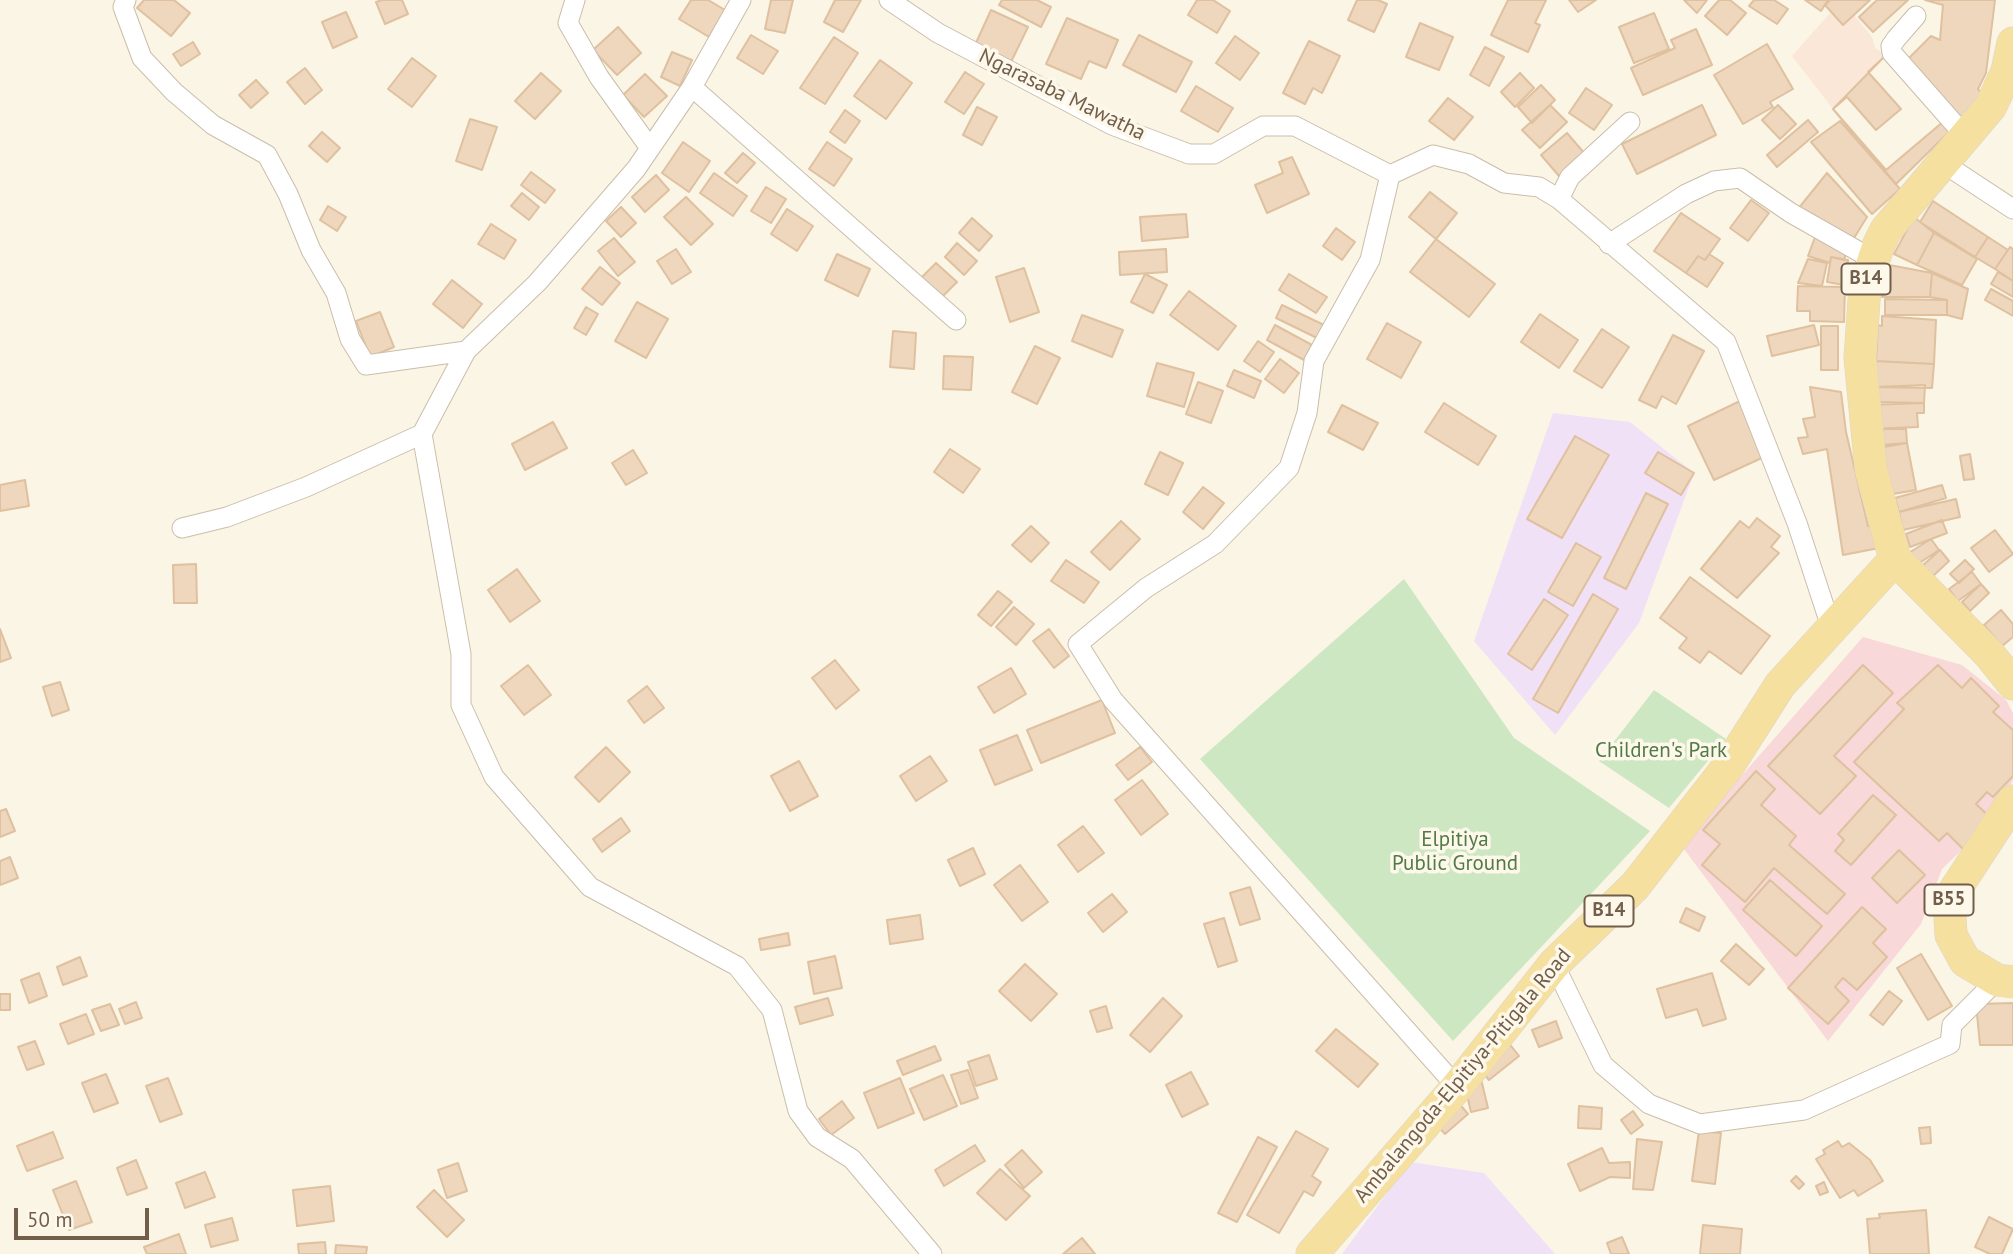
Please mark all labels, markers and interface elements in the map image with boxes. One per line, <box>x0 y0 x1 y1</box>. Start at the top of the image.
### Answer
street label: Ngarasaba Mawatha <box>975 44 1149 146</box>
road number: B14 <box>1842 264 1890 294</box>
park label: Children's Park <box>1595 738 1727 764</box>
park label: Elpitiya Public Ground <box>1392 827 1518 877</box>
road number: B55 <box>1924 885 1974 916</box>
road number: B14 <box>1584 896 1634 926</box>
street label: Ambalangoda-Elpitiya-Pitigala Road <box>1349 944 1577 1208</box>
scale bar <box>18 1194 152 1238</box>
text: 50 m <box>27 1206 73 1233</box>

